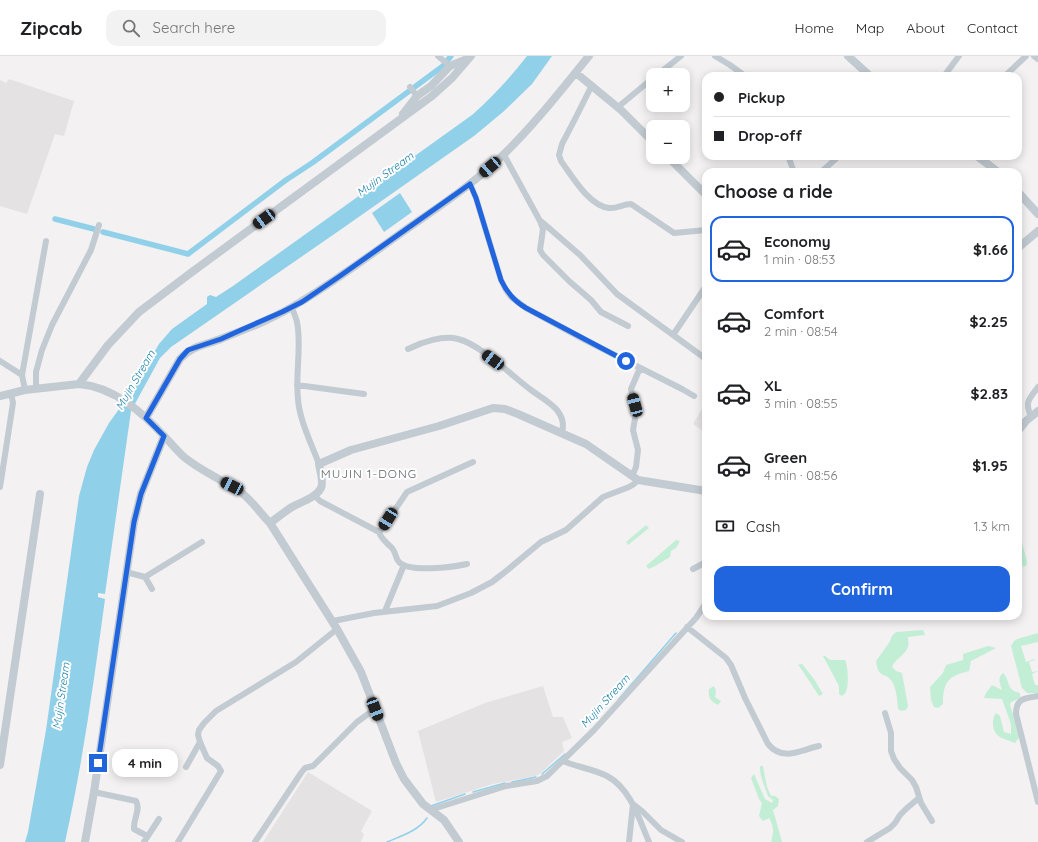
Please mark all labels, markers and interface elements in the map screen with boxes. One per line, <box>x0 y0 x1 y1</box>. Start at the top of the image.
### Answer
search box <box>106 10 386 46</box>
text: Zipcab <box>20 16 82 40</box>
icon: search <box>120 17 142 39</box>
text: Search here <box>152 18 235 37</box>
text: Home <box>795 19 834 37</box>
text: Map <box>856 19 884 37</box>
text: About <box>906 19 945 37</box>
text: Contact <box>967 19 1018 37</box>
map controls <box>646 68 690 164</box>
button: + <box>646 68 690 112</box>
text: Pickup <box>738 88 785 107</box>
button: − <box>646 120 690 164</box>
text: Drop-off <box>738 126 802 145</box>
water label: Mujin Stream <box>354 148 417 199</box>
car <box>477 155 503 179</box>
text: Choose a ride <box>714 180 833 203</box>
car <box>251 207 277 231</box>
icon: car <box>716 231 752 267</box>
text: Economy <box>764 232 831 251</box>
text: $1.66 <box>973 240 1008 259</box>
text: 1 min · 08:53 <box>764 251 835 267</box>
icon: car <box>716 303 752 339</box>
text: Comfort <box>764 304 825 323</box>
text: $2.25 <box>970 312 1008 331</box>
text: 2 min · 08:54 <box>764 323 838 339</box>
water label: Mujin Stream <box>112 347 158 412</box>
car <box>480 348 506 372</box>
route start <box>617 352 635 370</box>
icon: car <box>716 375 752 411</box>
text: XL <box>764 376 782 395</box>
text: $2.83 <box>970 384 1008 403</box>
car <box>626 392 644 418</box>
text: 3 min · 08:55 <box>764 395 838 411</box>
icon: car <box>716 447 752 483</box>
text: Green <box>764 448 807 467</box>
text: $1.95 <box>972 456 1008 475</box>
district label: MUJIN 1-DONG <box>321 466 417 481</box>
text: 4 min · 08:56 <box>764 467 837 483</box>
car <box>219 475 245 497</box>
car <box>377 506 399 532</box>
icon: cash <box>714 515 736 537</box>
text: Cash <box>746 517 780 536</box>
text: 1.3 km <box>974 518 1010 534</box>
button: Confirm <box>714 566 1010 612</box>
water label: Mujin Stream <box>49 661 73 730</box>
water label: Mujin Stream <box>577 671 633 731</box>
car <box>365 696 385 722</box>
callout: 4 min <box>112 749 178 777</box>
route end <box>89 754 107 772</box>
text: 4 min <box>128 755 162 771</box>

